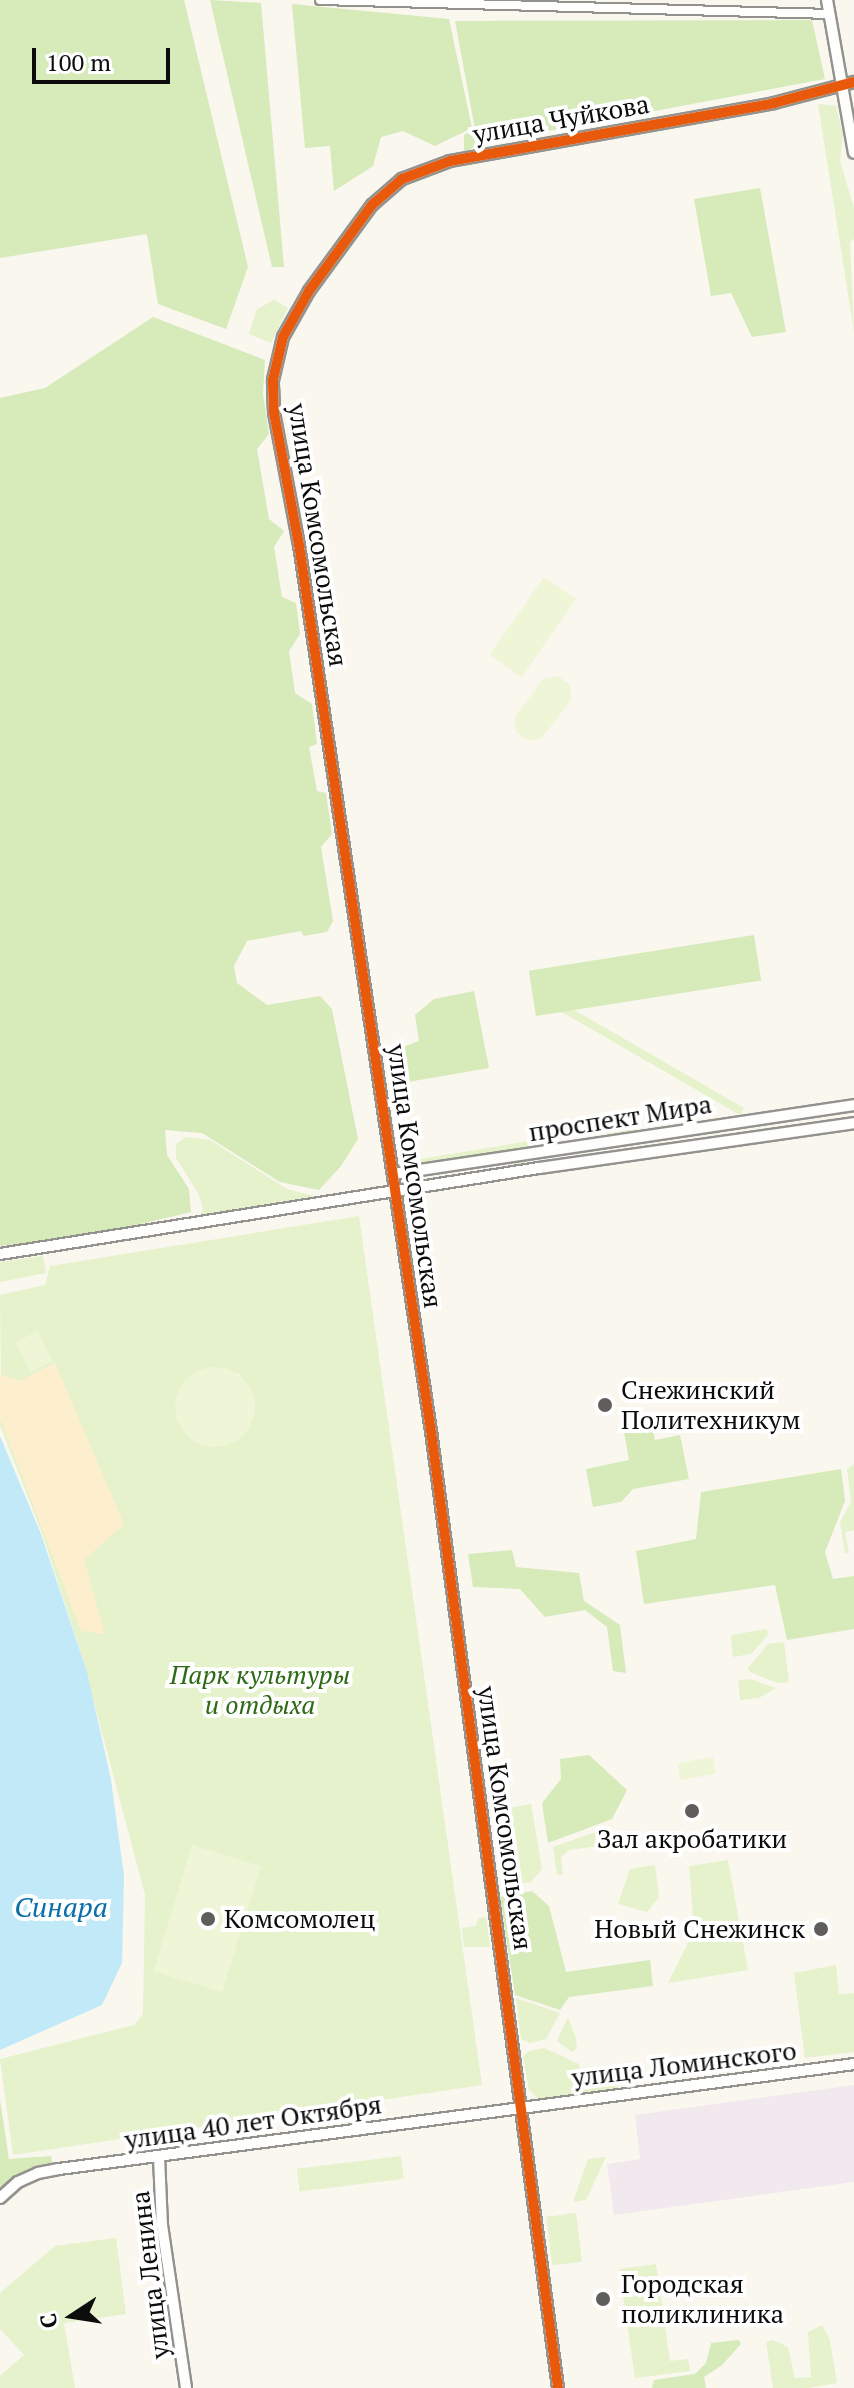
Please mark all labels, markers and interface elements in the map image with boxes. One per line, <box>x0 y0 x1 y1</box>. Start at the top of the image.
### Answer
scale bar <box>36 32 174 82</box>
text: 100 m <box>46 46 111 78</box>
street label: улица Чуйкова <box>470 88 652 150</box>
street label: улица Комсомольская <box>282 401 354 669</box>
street label: улица Комсомольская <box>381 1042 449 1310</box>
street label: проспект Мира <box>526 1088 714 1148</box>
place label: Снежинский Политехникум <box>621 1374 801 1436</box>
marker: Снежинский Политехникум <box>596 1396 614 1414</box>
park label: Парк культуры и отдыха <box>170 1659 350 1720</box>
street label: улица Комсомольская <box>471 1684 539 1952</box>
marker: Зал акробатики <box>683 1802 701 1820</box>
place label: Зал акробатики <box>597 1823 787 1855</box>
water label: Синара <box>14 1890 108 1924</box>
place label: Комсомолец <box>224 1903 375 1935</box>
marker: Комсомолец <box>199 1910 217 1928</box>
place label: Новый Снежинск <box>594 1913 805 1945</box>
marker: Новый Снежинск <box>812 1920 830 1938</box>
street label: улица Ломинского <box>570 2035 798 2093</box>
street label: улица 40 лет Октября <box>122 2088 384 2156</box>
street label: улица Ленина <box>124 2189 176 2361</box>
place label: Городская поликлиника <box>621 2268 784 2330</box>
north arrow <box>32 2276 112 2356</box>
marker: Городская поликлиника <box>592 2288 614 2310</box>
text: С <box>32 2311 64 2331</box>

